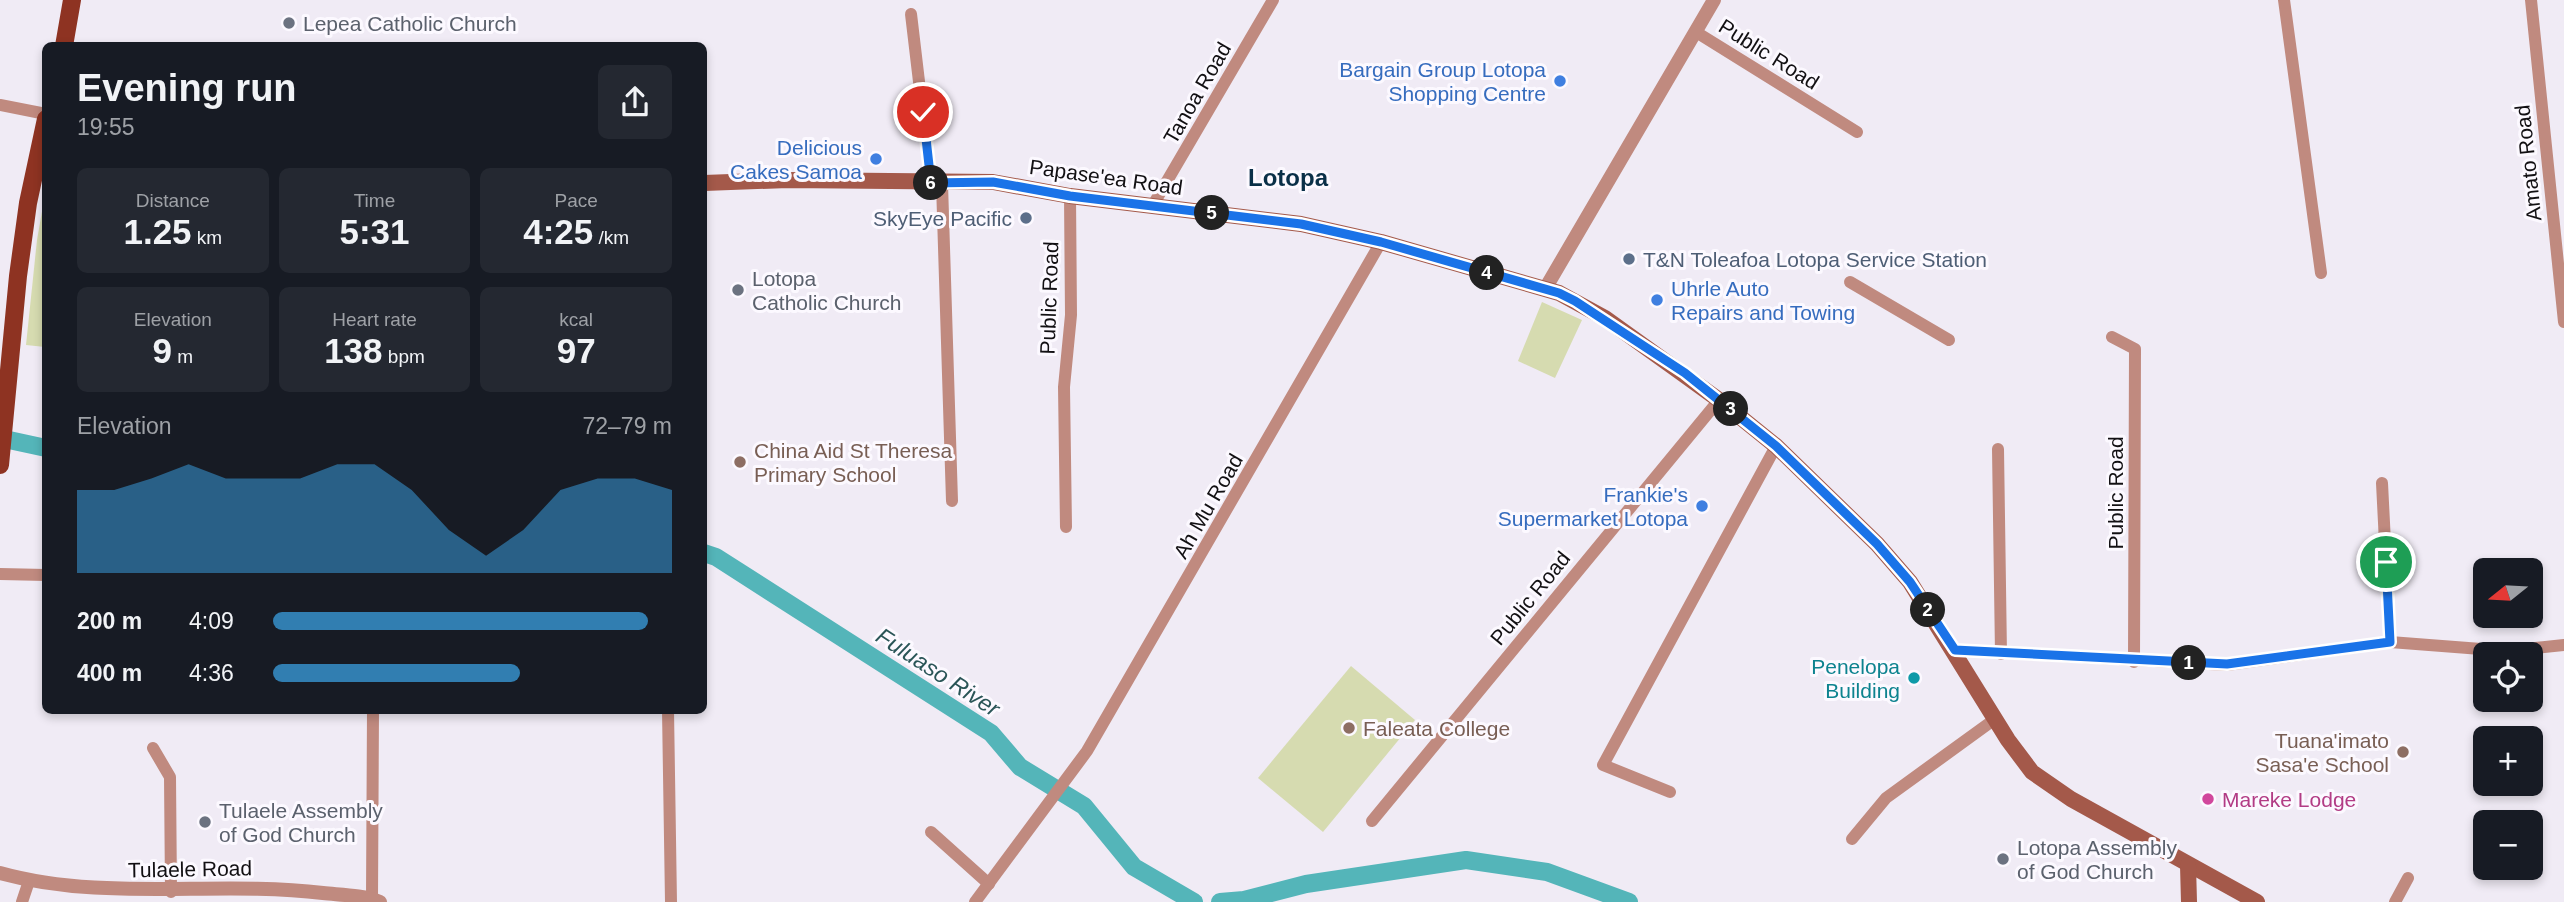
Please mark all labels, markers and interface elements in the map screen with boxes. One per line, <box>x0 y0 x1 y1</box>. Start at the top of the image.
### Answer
place label: Lepea Catholic Church <box>303 12 517 35</box>
street label: Public Road <box>1715 14 1823 94</box>
marker: Lepea Catholic Church <box>281 15 297 31</box>
street label: Tanoa Road <box>1159 38 1235 148</box>
place label: Bargain Group Lotopa Shopping Centre <box>1339 58 1546 105</box>
button: share <box>598 65 672 139</box>
text: Evening run <box>77 67 297 109</box>
marker: Bargain Group Lotopa Shopping Centre <box>1552 73 1568 89</box>
pin <box>893 82 953 142</box>
icon: check <box>904 93 942 131</box>
street label: Amato Road <box>2510 104 2546 222</box>
text: 19:55 <box>77 114 135 140</box>
place label: Delicious Cakes Samoa <box>730 136 862 183</box>
marker: Delicious Cakes Samoa <box>868 151 884 167</box>
street label: Papase'ea Road <box>1028 155 1184 199</box>
district label: Lotopa <box>1248 164 1329 191</box>
pin: 6 <box>914 166 948 200</box>
text: 6 <box>925 172 936 193</box>
text: Distance <box>136 190 210 211</box>
text: Time <box>354 190 395 211</box>
text: Pace <box>555 190 598 211</box>
pin: 5 <box>1194 196 1230 230</box>
text: 5 <box>1206 202 1217 223</box>
place label: SkyEye Pacific <box>873 207 1012 230</box>
marker: SkyEye Pacific <box>1018 210 1034 226</box>
text: 1.25 <box>123 212 192 251</box>
text: 5:31 <box>339 212 410 251</box>
text: 4:25 <box>523 212 593 251</box>
text: km <box>192 227 222 248</box>
text: /km <box>593 227 629 248</box>
street label: Public Road <box>1036 241 1062 355</box>
place label: T&N Toleafoa Lotopa Service Station <box>1643 248 1987 271</box>
marker: T&N Toleafoa Lotopa Service Station <box>1621 251 1637 267</box>
pin: 4 <box>1470 256 1504 290</box>
text: 4 <box>1481 262 1492 283</box>
place label: Lotopa Catholic Church <box>752 267 901 314</box>
place label: Uhrle Auto Repairs and Towing <box>1671 277 1855 324</box>
marker: Lotopa Catholic Church <box>730 282 746 298</box>
marker: Uhrle Auto Repairs and Towing <box>1649 292 1665 308</box>
text: Elevation <box>134 309 212 330</box>
text: Heart rate <box>332 309 417 330</box>
text: kcal <box>559 309 593 330</box>
text: 9 <box>153 331 172 370</box>
text: 138 <box>324 331 383 370</box>
text: 97 <box>557 331 596 370</box>
text: m <box>172 346 193 367</box>
text: bpm <box>383 346 425 367</box>
pin: 3 <box>1714 392 1748 426</box>
text: 3 <box>1725 398 1736 419</box>
text: Elevation <box>77 413 172 439</box>
text: 72–79 m <box>582 413 672 439</box>
street label: Public Road <box>2104 436 2127 550</box>
place label: China Aid St Theresa Primary School <box>754 439 952 486</box>
street label: Ah Mu Road <box>1169 450 1247 562</box>
marker: China Aid St Theresa Primary School <box>732 454 748 470</box>
place label: Frankie's Supermarket Lotopa <box>1498 483 1688 530</box>
marker: Frankie's Supermarket Lotopa <box>1694 498 1710 514</box>
pin <box>2356 532 2416 592</box>
icon: arrive <box>2367 543 2405 581</box>
street label: Public Road <box>1485 547 1575 649</box>
north arrow <box>2473 558 2543 628</box>
map controls <box>2473 558 2543 880</box>
pin: 2 <box>1910 592 1946 628</box>
text: 2 <box>1922 599 1933 620</box>
text: 200 m <box>77 608 142 634</box>
text: 4:09 <box>189 608 234 634</box>
water label: Fuluaso River <box>871 622 1006 722</box>
button: locate <box>2473 642 2543 712</box>
pin: 1 <box>2172 646 2206 680</box>
text: 1 <box>2183 652 2194 673</box>
place label: Penelopa Building <box>1811 655 1900 702</box>
text: 400 m <box>77 660 142 686</box>
text: 4:36 <box>189 660 234 686</box>
marker: Penelopa Building <box>1906 670 1922 686</box>
place label: Faleata College <box>1363 717 1510 740</box>
marker: Faleata College <box>1341 720 1357 736</box>
button: + <box>2473 726 2543 796</box>
place label: Tuana'imato Sasa'e School <box>2255 729 2389 776</box>
marker: Tuana'imato Sasa'e School <box>2395 744 2411 760</box>
place label: Mareke Lodge <box>2222 788 2356 811</box>
marker: Mareke Lodge <box>2200 791 2216 807</box>
place label: Tulaele Assembly of God Church <box>219 799 383 846</box>
button: − <box>2473 810 2543 880</box>
marker: Tulaele Assembly of God Church <box>197 814 213 830</box>
place label: Lotopa Assembly of God Church <box>2017 836 2177 883</box>
marker: Lotopa Assembly of God Church <box>1995 851 2011 867</box>
street label: Tulaele Road <box>128 856 252 882</box>

